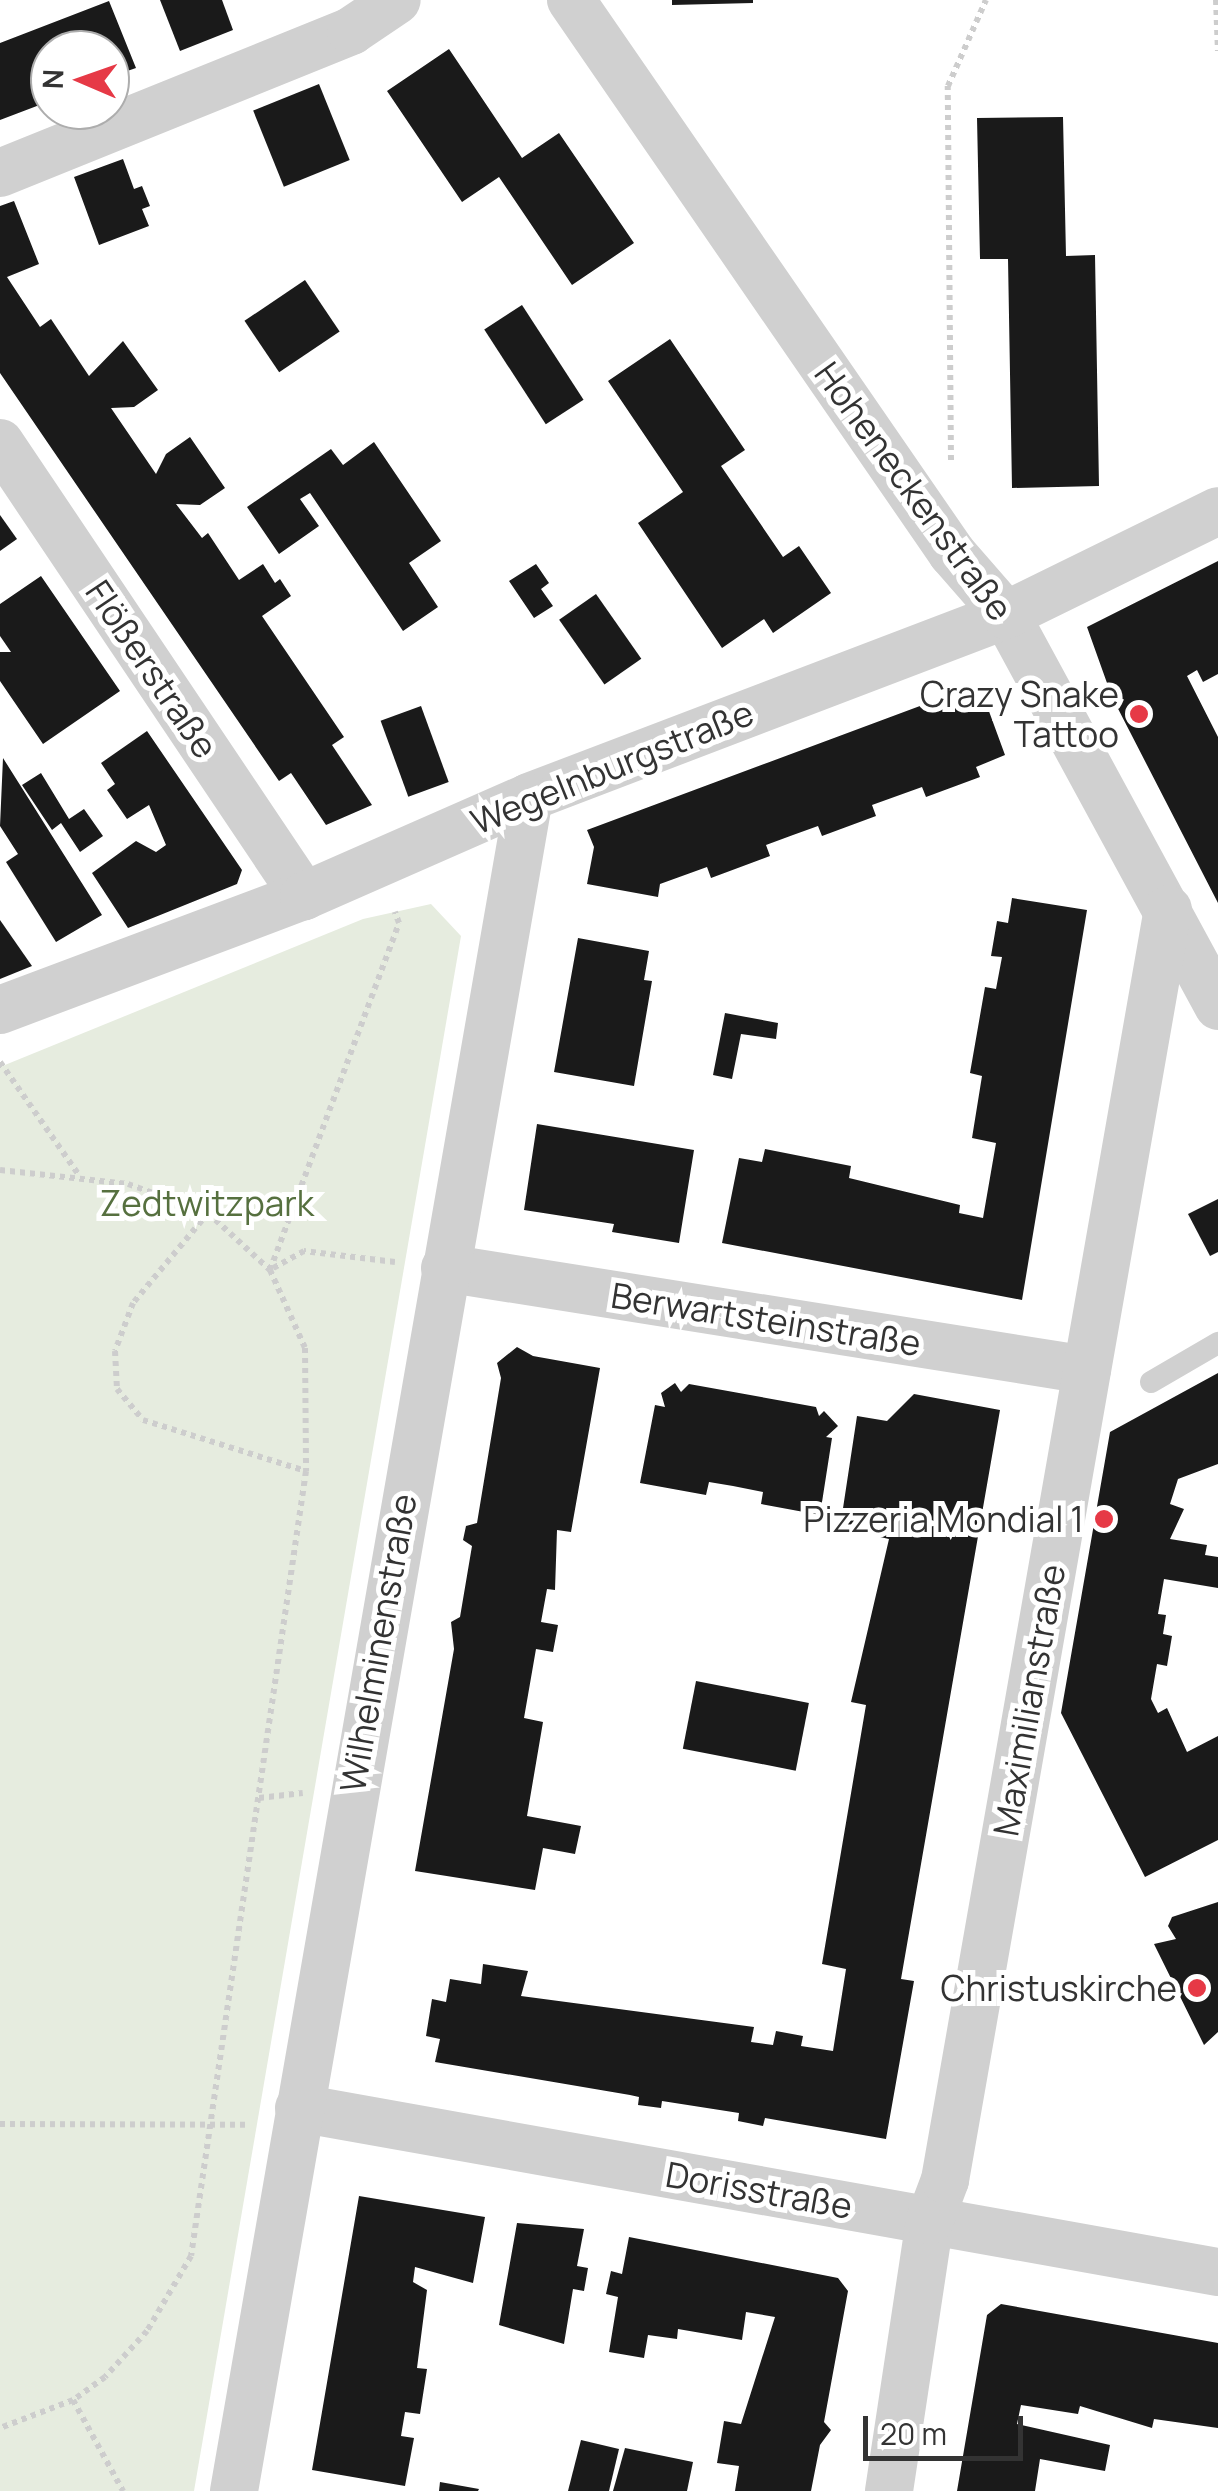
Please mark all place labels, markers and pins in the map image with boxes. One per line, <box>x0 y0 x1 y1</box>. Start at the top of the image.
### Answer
place label: Crazy Snake Tattoo <box>920 673 1119 755</box>
marker: Crazy Snake Tattoo <box>1128 703 1150 725</box>
place label: Pizzeria Mondial 1 <box>803 1498 1084 1540</box>
marker: Pizzeria Mondial 1 <box>1093 1508 1115 1530</box>
place label: Christuskirche <box>940 1967 1177 2009</box>
marker: Christuskirche <box>1186 1977 1208 1999</box>

